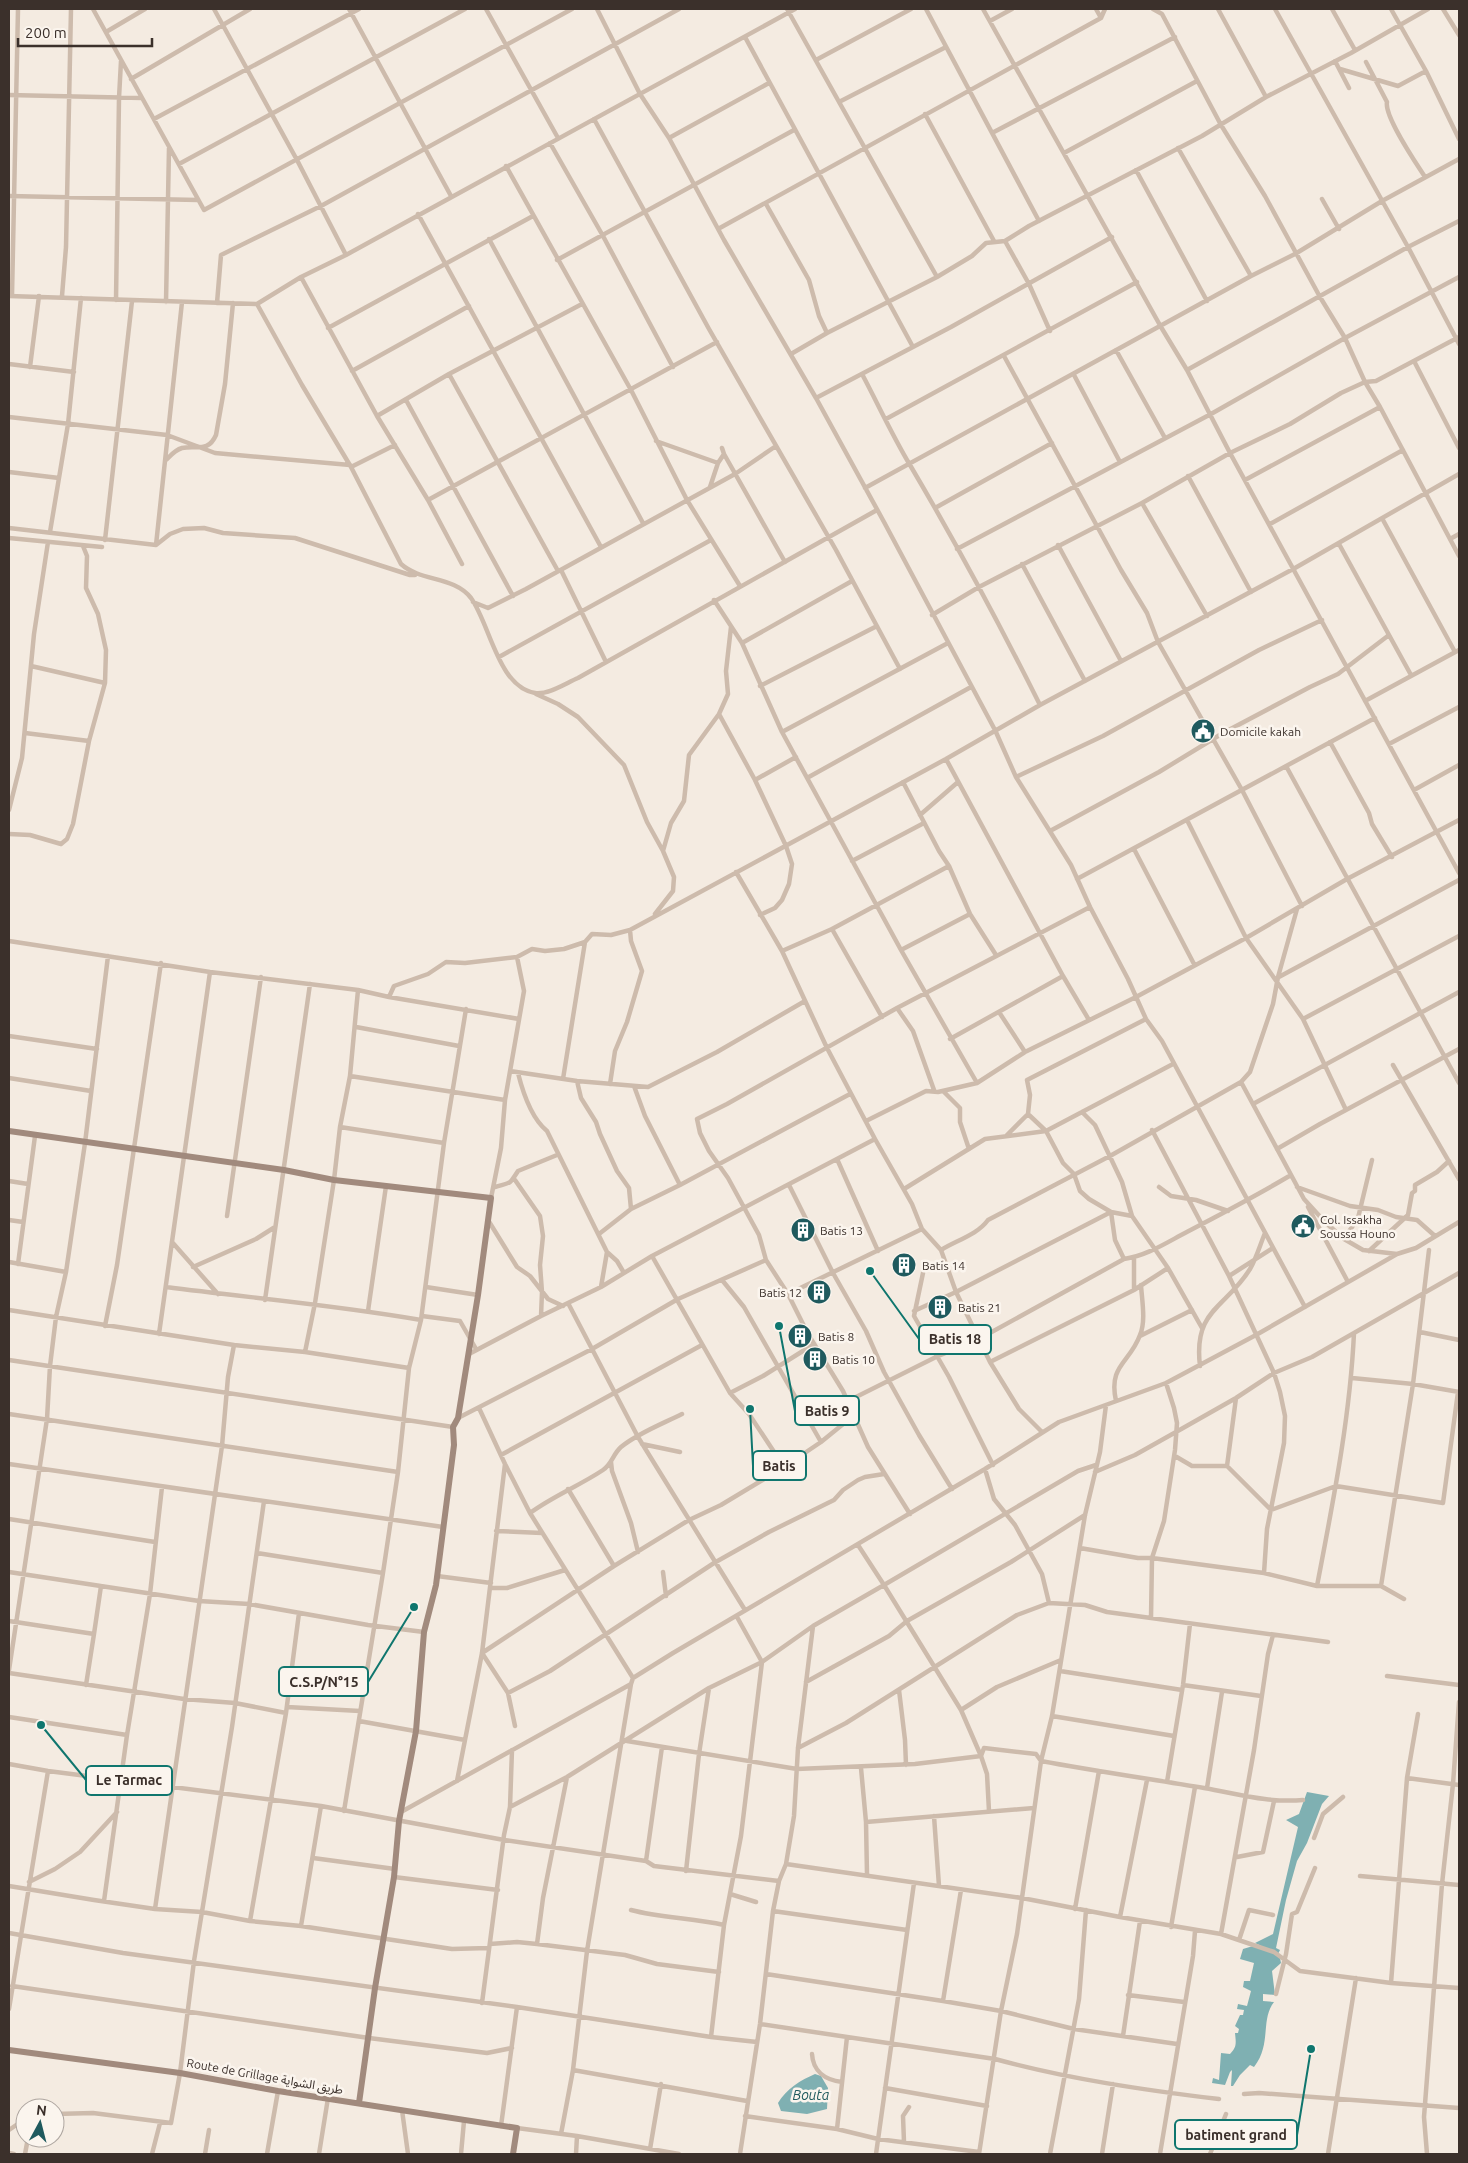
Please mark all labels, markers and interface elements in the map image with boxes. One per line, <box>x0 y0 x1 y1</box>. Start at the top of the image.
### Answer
scale bar <box>18 15 151 47</box>
text: 200 m <box>25 24 67 41</box>
public building icon: Domicile kakah <box>1190 718 1216 744</box>
place label: Domicile kakah <box>1220 725 1301 738</box>
public building icon: Col. Issakha Soussa Houno <box>1290 1213 1316 1239</box>
place label: Col. Issakha Soussa Houno <box>1320 1213 1396 1240</box>
building icon: Batis 13 <box>790 1217 816 1243</box>
place label: Batis 13 <box>820 1224 863 1237</box>
building icon: Batis 14 <box>891 1252 917 1278</box>
place label: Batis 14 <box>922 1259 965 1272</box>
building icon: Batis 12 <box>806 1279 832 1305</box>
place label: Batis 12 <box>759 1286 802 1299</box>
building icon: Batis 21 <box>927 1294 953 1320</box>
place label: Batis 21 <box>958 1301 1001 1314</box>
building icon: Batis 8 <box>787 1323 813 1349</box>
callout: Batis 18 <box>919 1325 991 1354</box>
place label: Batis 8 <box>818 1330 854 1343</box>
text: Batis 18 <box>929 1331 981 1347</box>
building icon: Batis 10 <box>802 1346 828 1372</box>
place label: Batis 10 <box>832 1353 875 1366</box>
callout: Batis 9 <box>795 1396 859 1425</box>
text: Batis 9 <box>805 1403 849 1419</box>
callout: Batis <box>753 1451 806 1480</box>
text: Batis <box>762 1458 796 1474</box>
callout: C.S.P/N°15 <box>279 1667 368 1696</box>
text: C.S.P/N°15 <box>289 1674 359 1690</box>
callout: Le Tarmac <box>86 1766 172 1795</box>
text: Le Tarmac <box>96 1772 162 1788</box>
street label: Route de Grillage طريق الشواية <box>185 2056 344 2098</box>
water label: Bouta <box>793 2087 830 2103</box>
north arrow <box>15 2098 65 2148</box>
text: N <box>35 2102 48 2119</box>
callout: batiment grand <box>1175 2120 1297 2149</box>
text: batiment grand <box>1185 2127 1287 2143</box>

